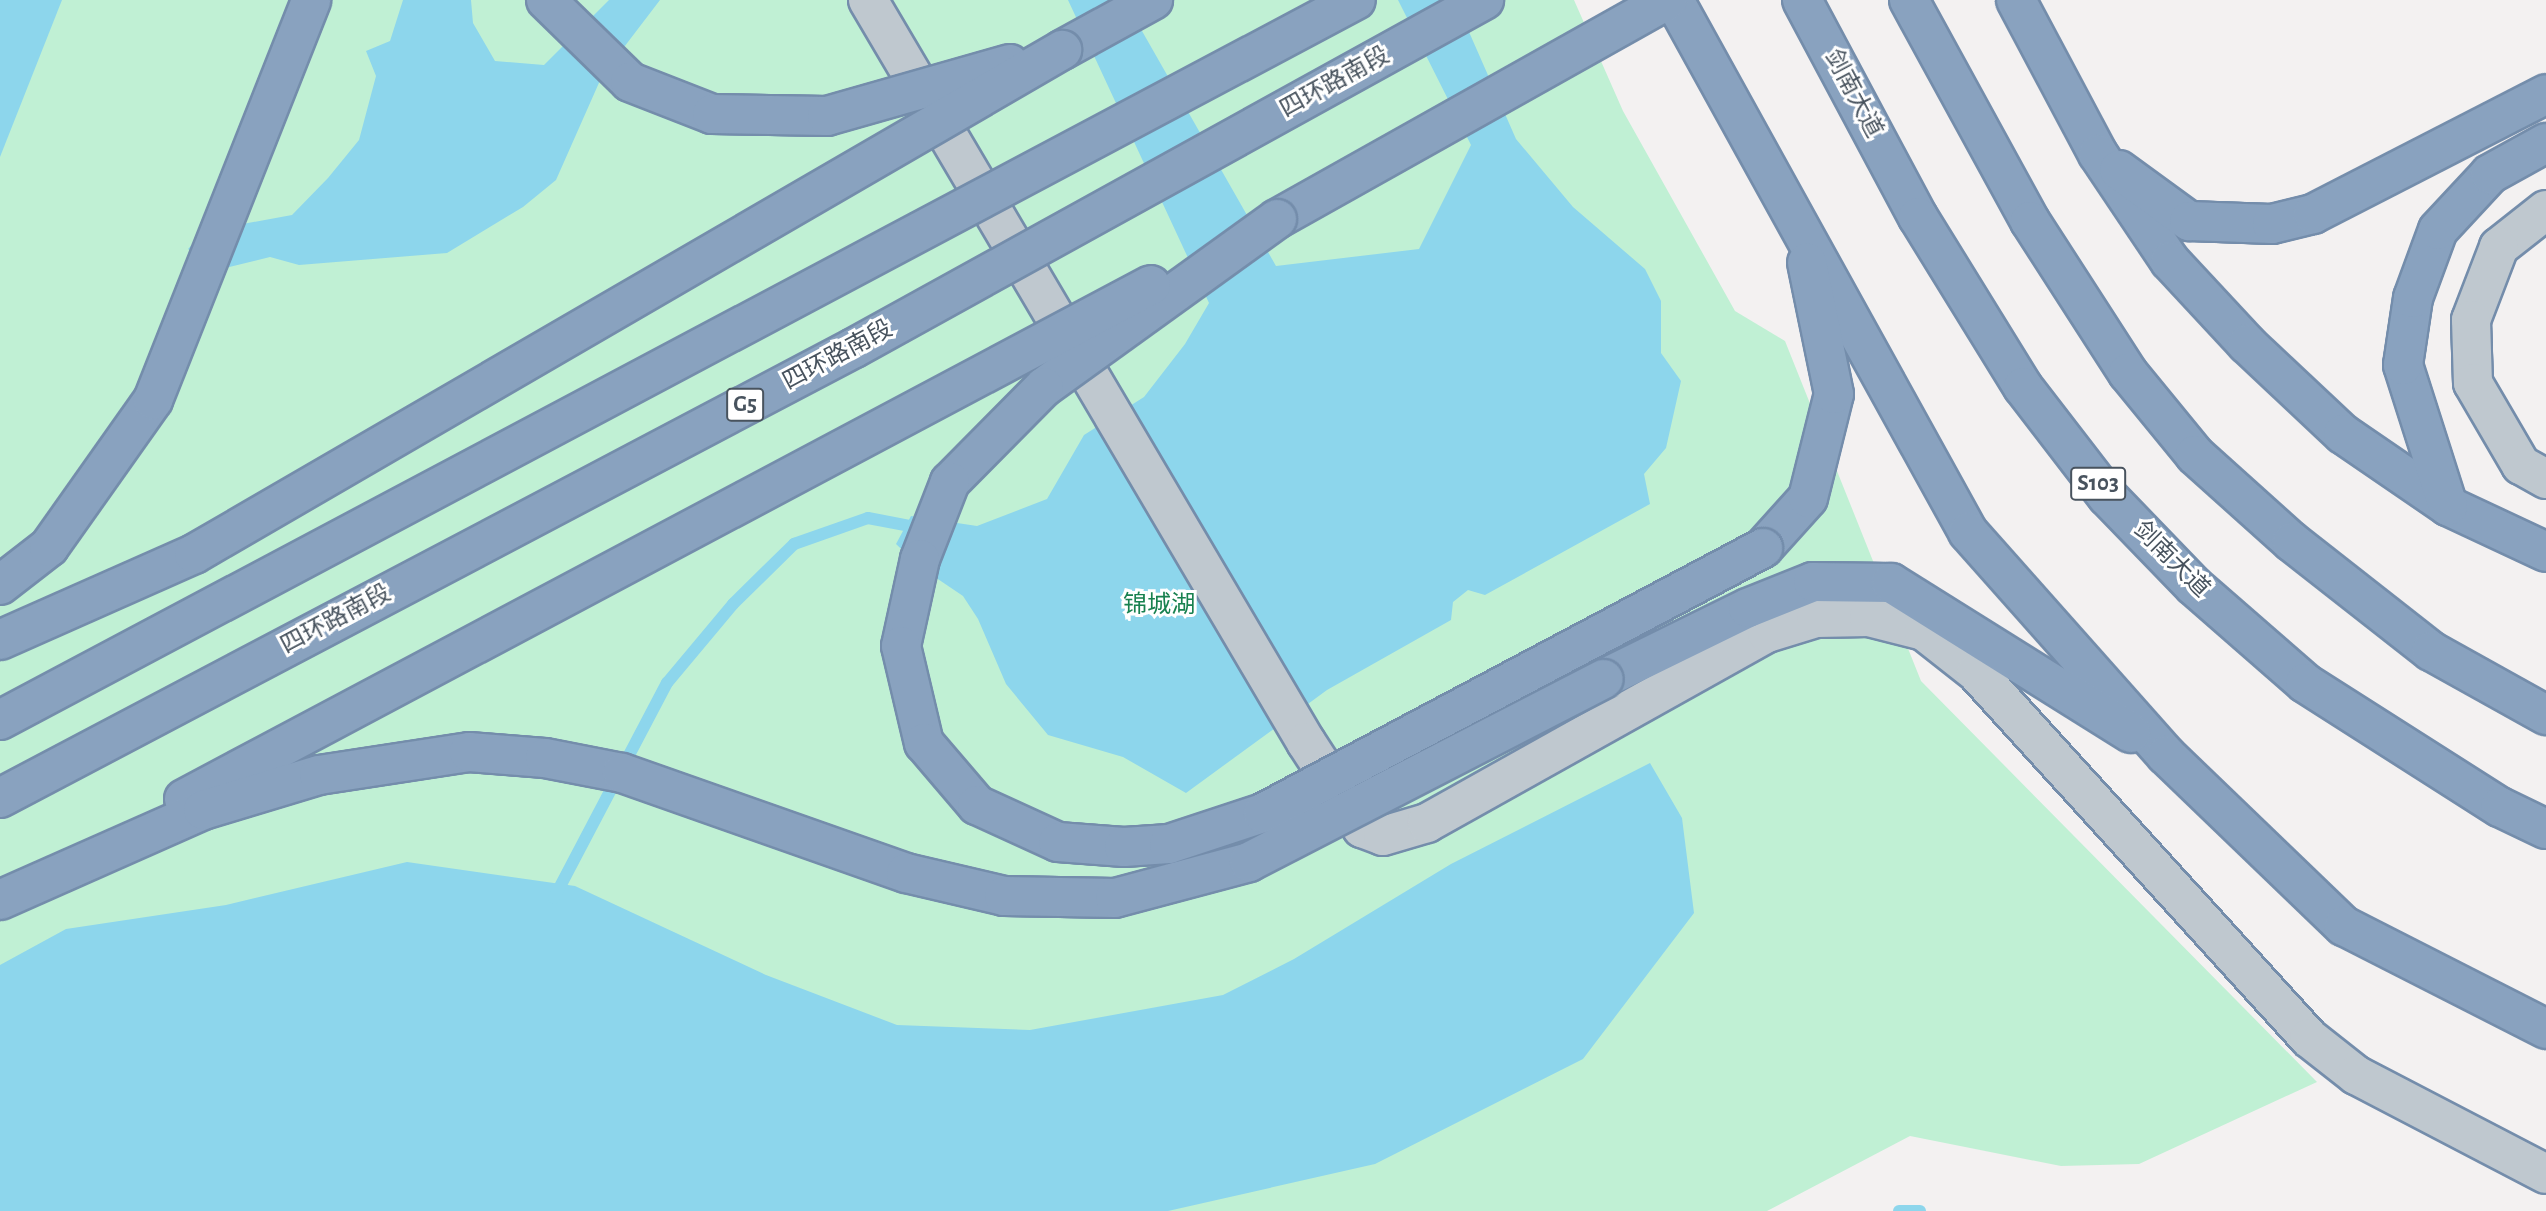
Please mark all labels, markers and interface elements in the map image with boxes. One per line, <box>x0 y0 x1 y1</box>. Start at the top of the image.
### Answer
street label: 四环路南段 <box>1276 41 1394 125</box>
street label: 剑南大道 <box>1818 45 1888 143</box>
street label: 四环路南段 <box>778 315 898 397</box>
road number: G5 <box>726 386 764 424</box>
road number: S103 <box>2070 464 2126 504</box>
street label: 剑南大道 <box>2127 516 2215 604</box>
street label: 四环路南段 <box>276 579 396 661</box>
park label: 锦城湖 <box>1123 592 1195 620</box>

